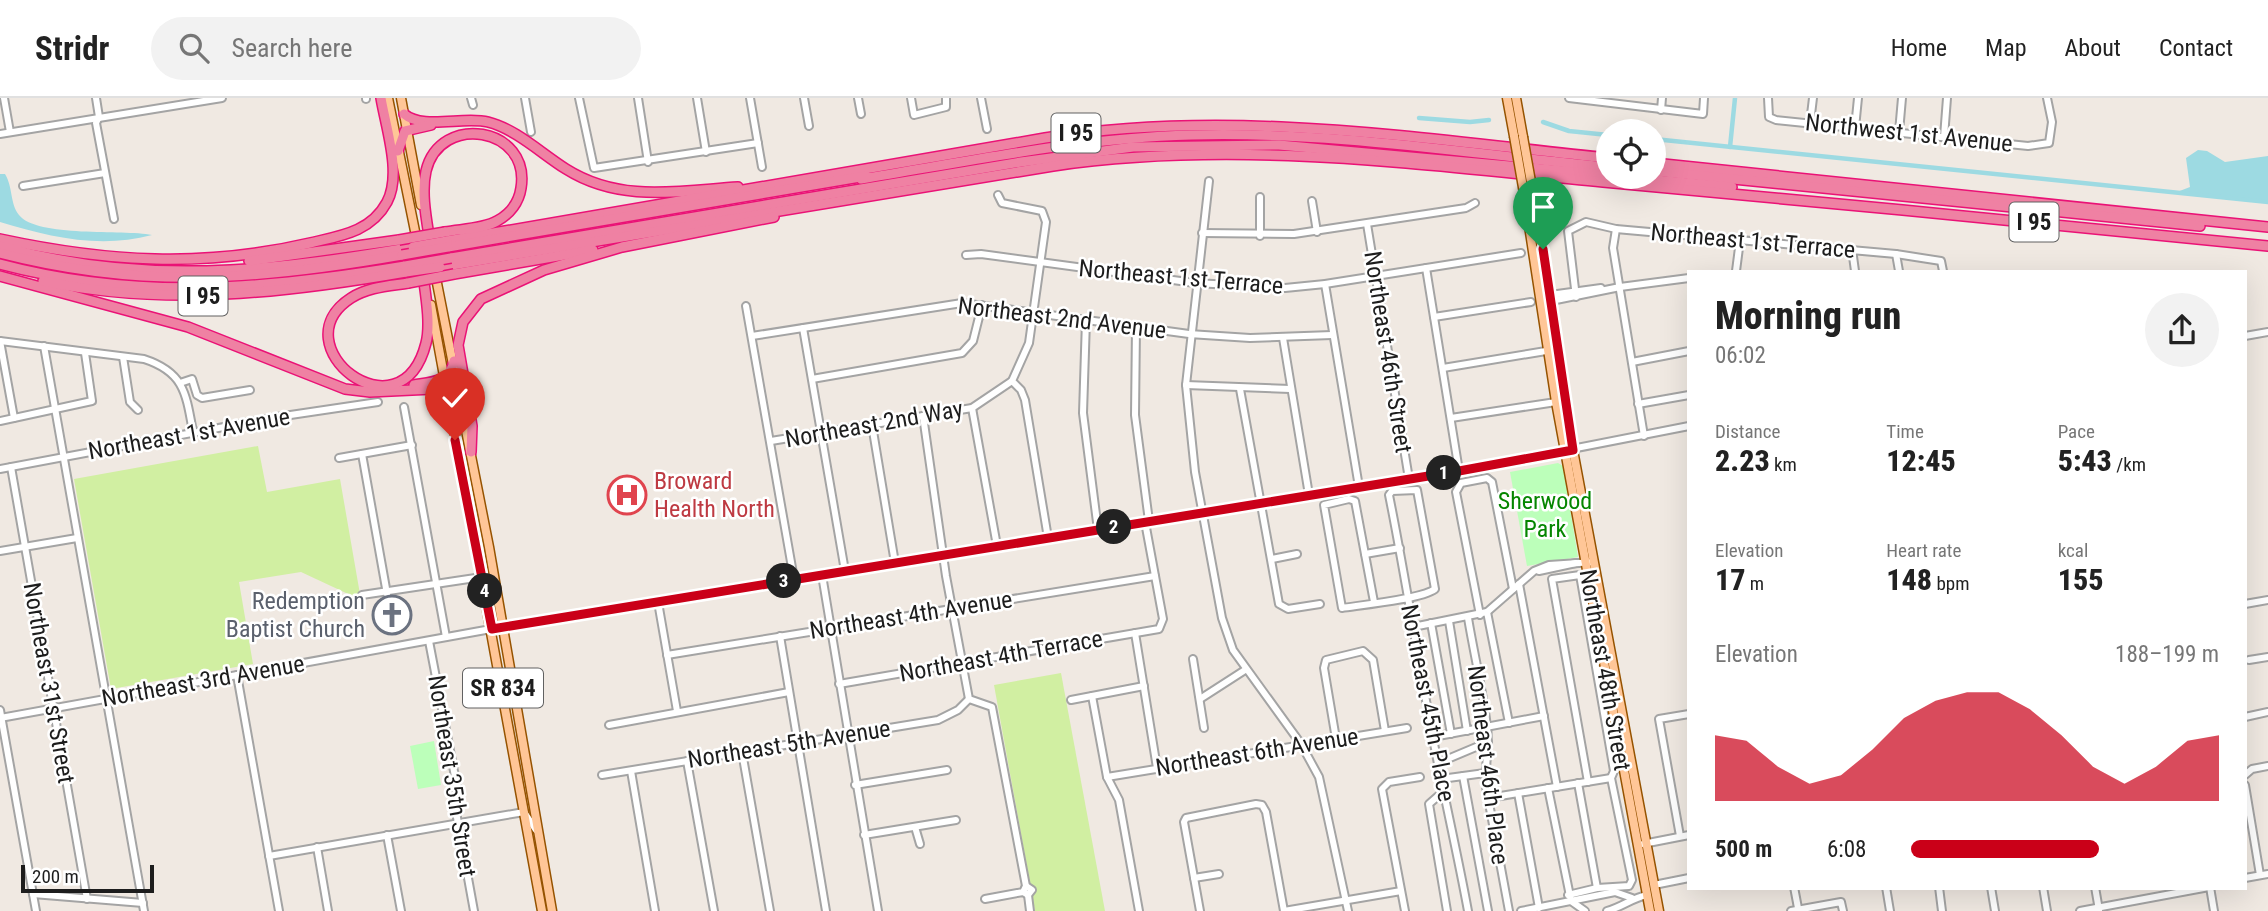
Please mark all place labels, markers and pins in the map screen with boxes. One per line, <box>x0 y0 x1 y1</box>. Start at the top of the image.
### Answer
pin <box>1513 177 1573 249</box>
pin <box>425 368 485 440</box>
pin: 1 <box>1426 456 1462 490</box>
place label: Broward Health North <box>654 467 775 523</box>
hospital icon: Broward Health North <box>606 474 648 516</box>
pin: 2 <box>1096 510 1132 544</box>
pin: 3 <box>766 564 802 598</box>
pin: 4 <box>468 574 503 608</box>
place label: Redemption Baptist Church <box>226 587 365 643</box>
church icon: Redemption Baptist Church <box>371 594 413 636</box>

